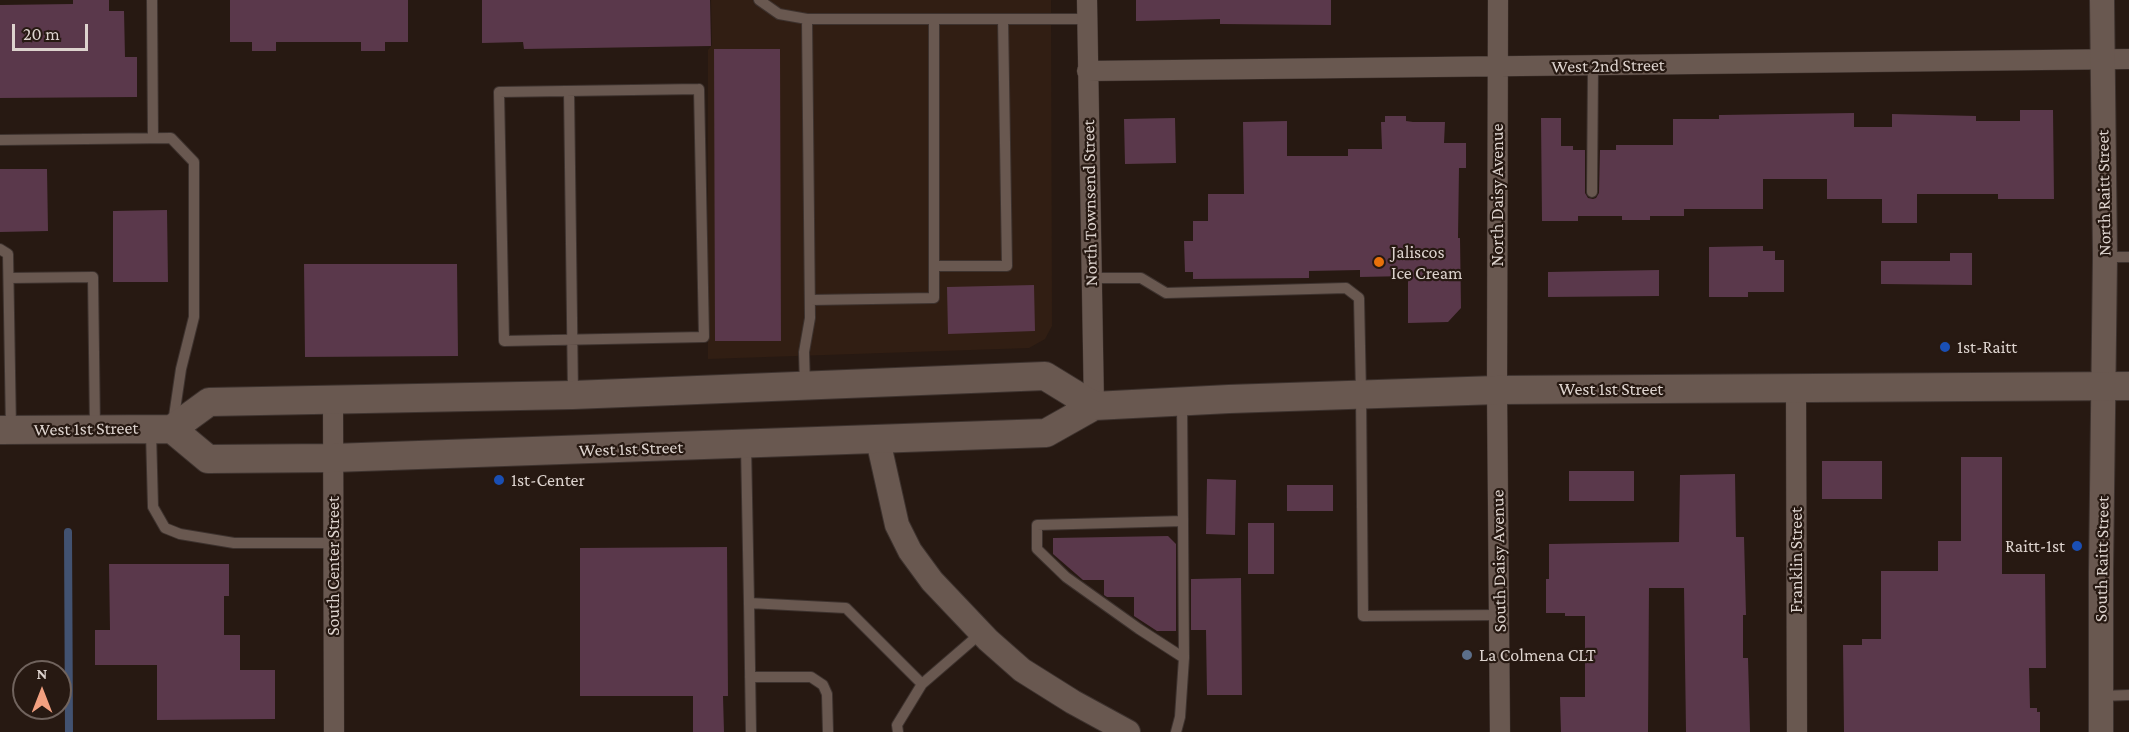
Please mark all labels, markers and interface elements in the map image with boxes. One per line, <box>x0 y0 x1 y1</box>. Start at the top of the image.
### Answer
scale bar <box>15 12 92 50</box>
text: 20 m <box>23 24 60 44</box>
street label: West 2nd Street <box>1551 54 1665 78</box>
street label: North Townsend Street <box>1078 120 1102 286</box>
street label: North Daisy Avenue <box>1486 124 1508 266</box>
street label: North Raitt Street <box>2092 130 2116 256</box>
place label: Jaliscos Ice Cream <box>1391 241 1462 284</box>
marker: Jaliscos Ice Cream <box>1372 255 1386 269</box>
place label: 1st-Raitt <box>1957 336 2017 358</box>
marker: 1st-Raitt <box>1938 340 1952 354</box>
street label: West 1st Street <box>1559 378 1663 400</box>
street label: West 1st Street <box>34 417 138 441</box>
street label: West 1st Street <box>578 436 684 462</box>
place label: 1st-Center <box>511 469 585 491</box>
marker: 1st-Center <box>492 473 506 487</box>
street label: South Daisy Avenue <box>1487 490 1511 632</box>
street label: South Center Street <box>322 496 344 636</box>
street label: South Raitt Street <box>2090 496 2114 622</box>
street label: Franklin Street <box>1785 507 1807 613</box>
place label: Raitt-1st <box>2005 535 2065 557</box>
marker: Raitt-1st <box>2070 539 2084 553</box>
place label: La Colmena CLT <box>1479 644 1596 666</box>
marker: La Colmena CLT <box>1460 648 1474 662</box>
north arrow <box>12 660 72 720</box>
text: N <box>37 665 47 682</box>

